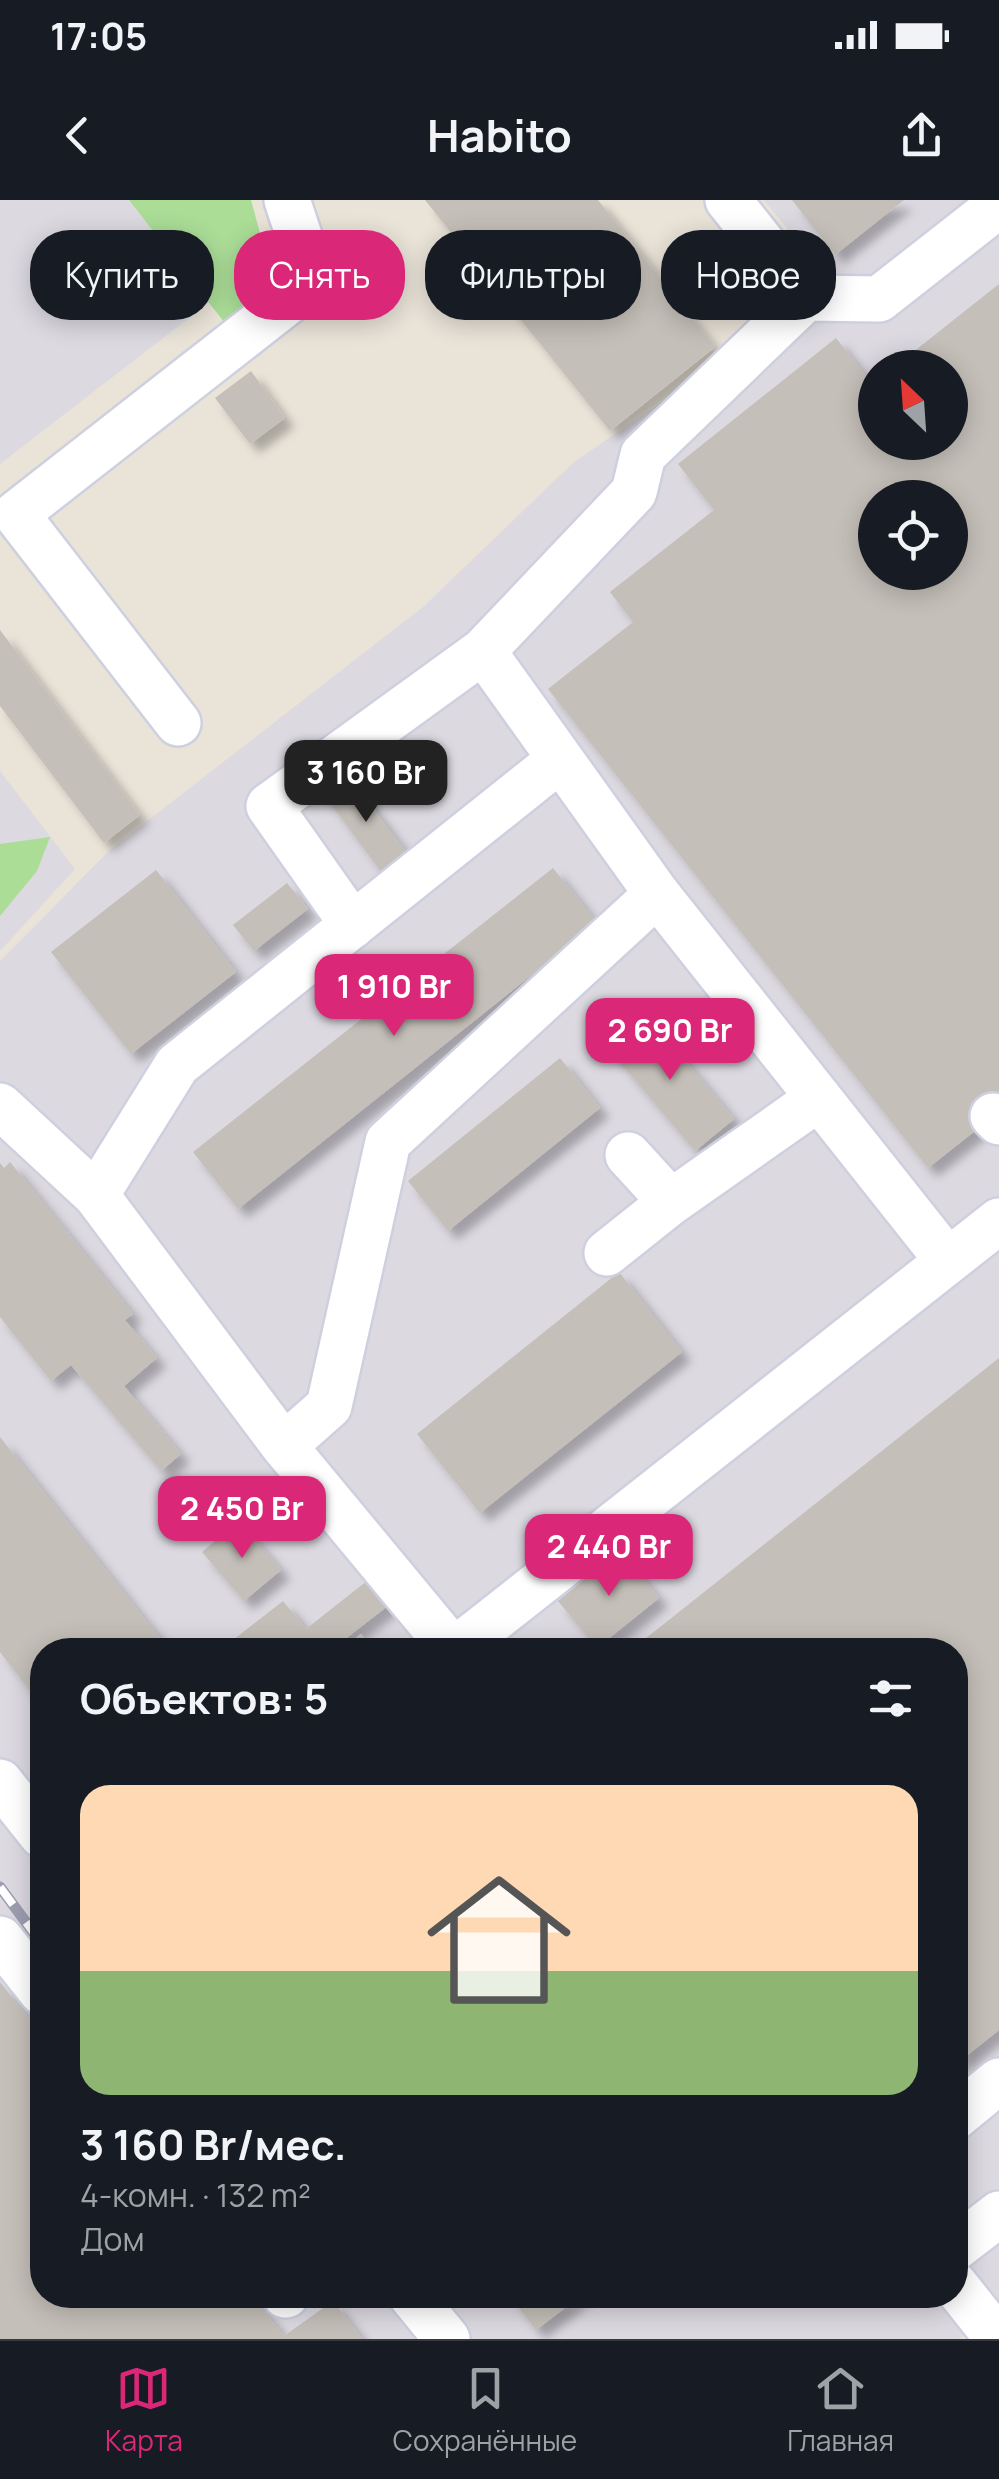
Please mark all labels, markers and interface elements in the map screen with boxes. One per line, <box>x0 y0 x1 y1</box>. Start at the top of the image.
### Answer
text: 17:05 <box>50 9 147 61</box>
text: Habito <box>427 104 572 166</box>
icon: back <box>50 108 105 163</box>
icon: share <box>894 108 949 163</box>
chip: Купить <box>30 230 214 320</box>
chip: Снять <box>234 230 405 320</box>
chip: Фильтры <box>425 230 641 320</box>
chip: Новое <box>661 230 836 320</box>
north arrow <box>858 350 968 460</box>
map controls <box>858 350 968 590</box>
button: locate <box>858 480 968 590</box>
pin: 3 160 Br <box>263 740 469 825</box>
text: 3 160 Br <box>306 750 426 794</box>
pin: 1 910 Br <box>291 954 497 1039</box>
text: 1 910 Br <box>337 964 451 1008</box>
pin: 2 690 Br <box>567 998 773 1083</box>
text: 2 690 Br <box>608 1008 732 1052</box>
pin: 2 450 Br <box>139 1476 345 1561</box>
text: 2 450 Br <box>180 1486 304 1530</box>
pin: 2 440 Br <box>506 1514 712 1599</box>
text: 2 440 Br <box>547 1524 671 1568</box>
text: Объектов: 5 <box>80 1669 328 1727</box>
icon: filters <box>863 1671 918 1726</box>
icon: home <box>409 1850 589 2030</box>
text: 3 160 Br/мес. <box>80 2115 347 2173</box>
text: 4-комн. · 132 m² <box>80 2173 311 2217</box>
text: Дом <box>80 2217 145 2261</box>
tab: Карта <box>105 2361 183 2459</box>
tab: Сохранённые <box>393 2361 577 2459</box>
tab: Главная <box>787 2361 894 2459</box>

